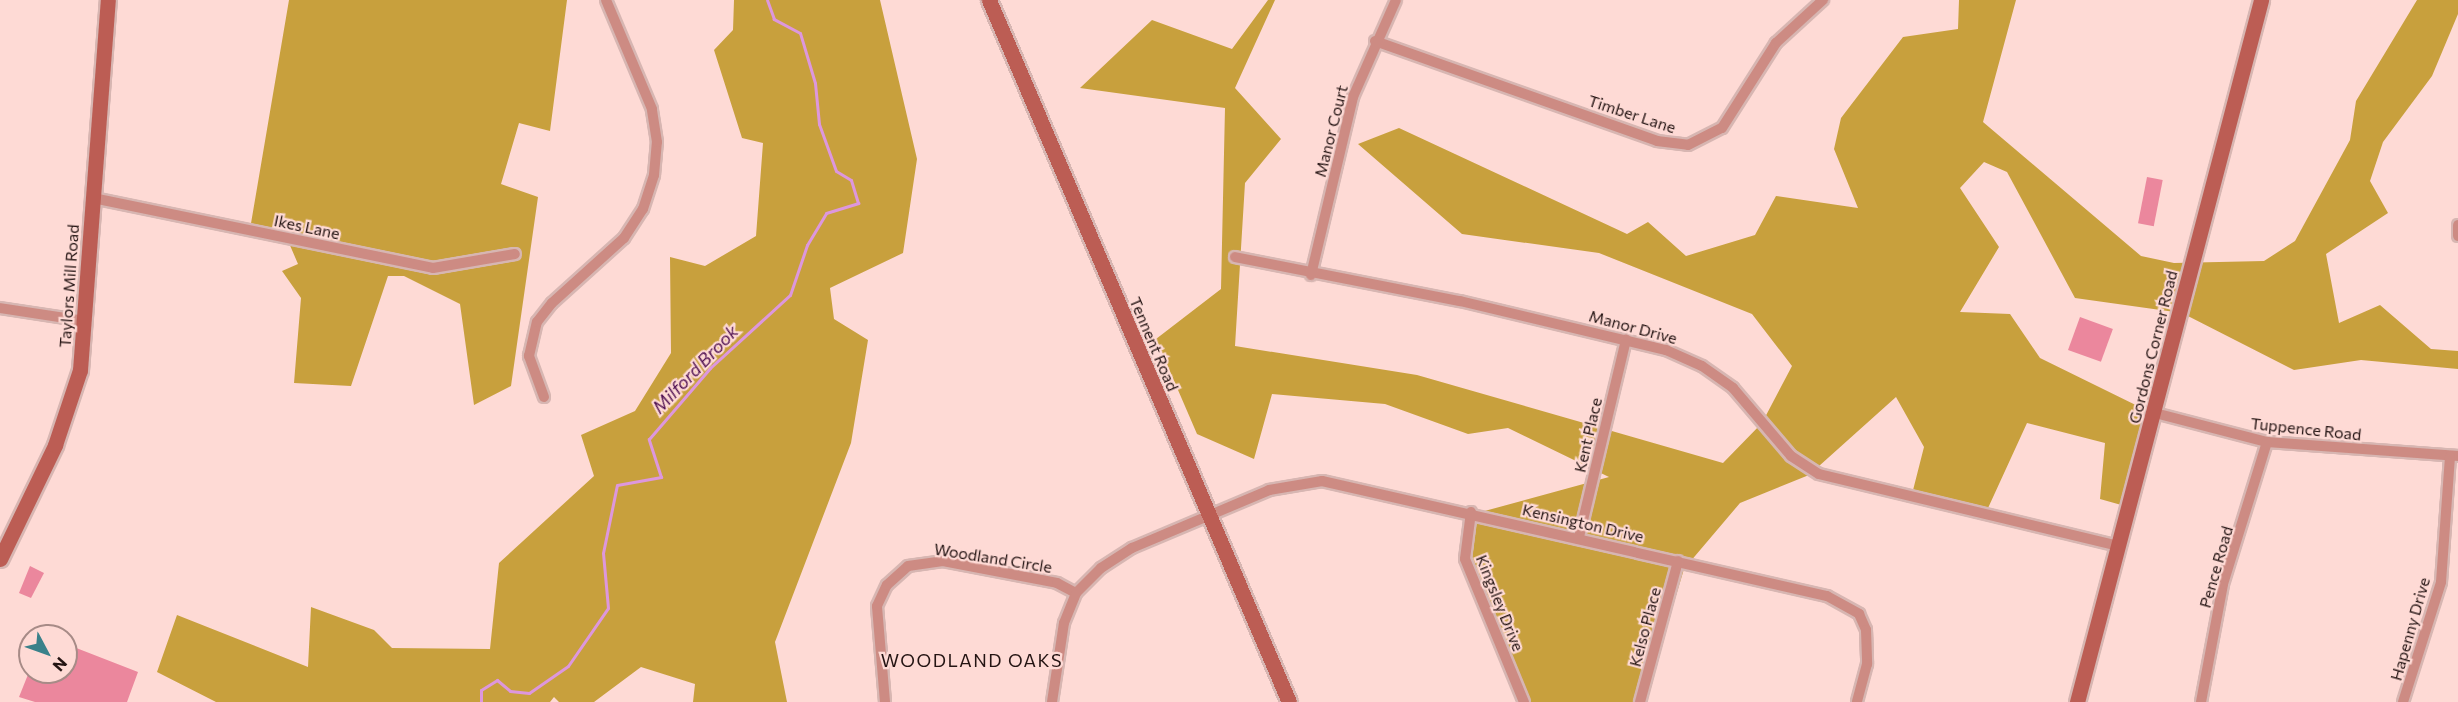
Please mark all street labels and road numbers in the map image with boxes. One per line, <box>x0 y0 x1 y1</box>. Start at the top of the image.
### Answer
street label: Manor Court <box>1310 83 1352 179</box>
street label: Timber Lane <box>1586 91 1678 137</box>
street label: Ikes Lane <box>272 211 342 243</box>
street label: Taylors Mill Road <box>55 224 83 348</box>
street label: Gordons Corner Road <box>2125 268 2181 426</box>
street label: Tennent Road <box>1126 294 1182 394</box>
street label: Manor Drive <box>1587 306 1679 348</box>
street label: Kent Place <box>1570 396 1606 474</box>
street label: Tuppence Road <box>2250 414 2362 444</box>
street label: Kensington Drive <box>1520 500 1646 546</box>
street label: Pence Road <box>2195 524 2237 610</box>
street label: Woodland Circle <box>933 539 1053 577</box>
street label: Kingsley Drive <box>1472 552 1528 654</box>
street label: Hapenny Drive <box>2386 575 2434 683</box>
street label: Kelso Place <box>1625 585 1665 669</box>

